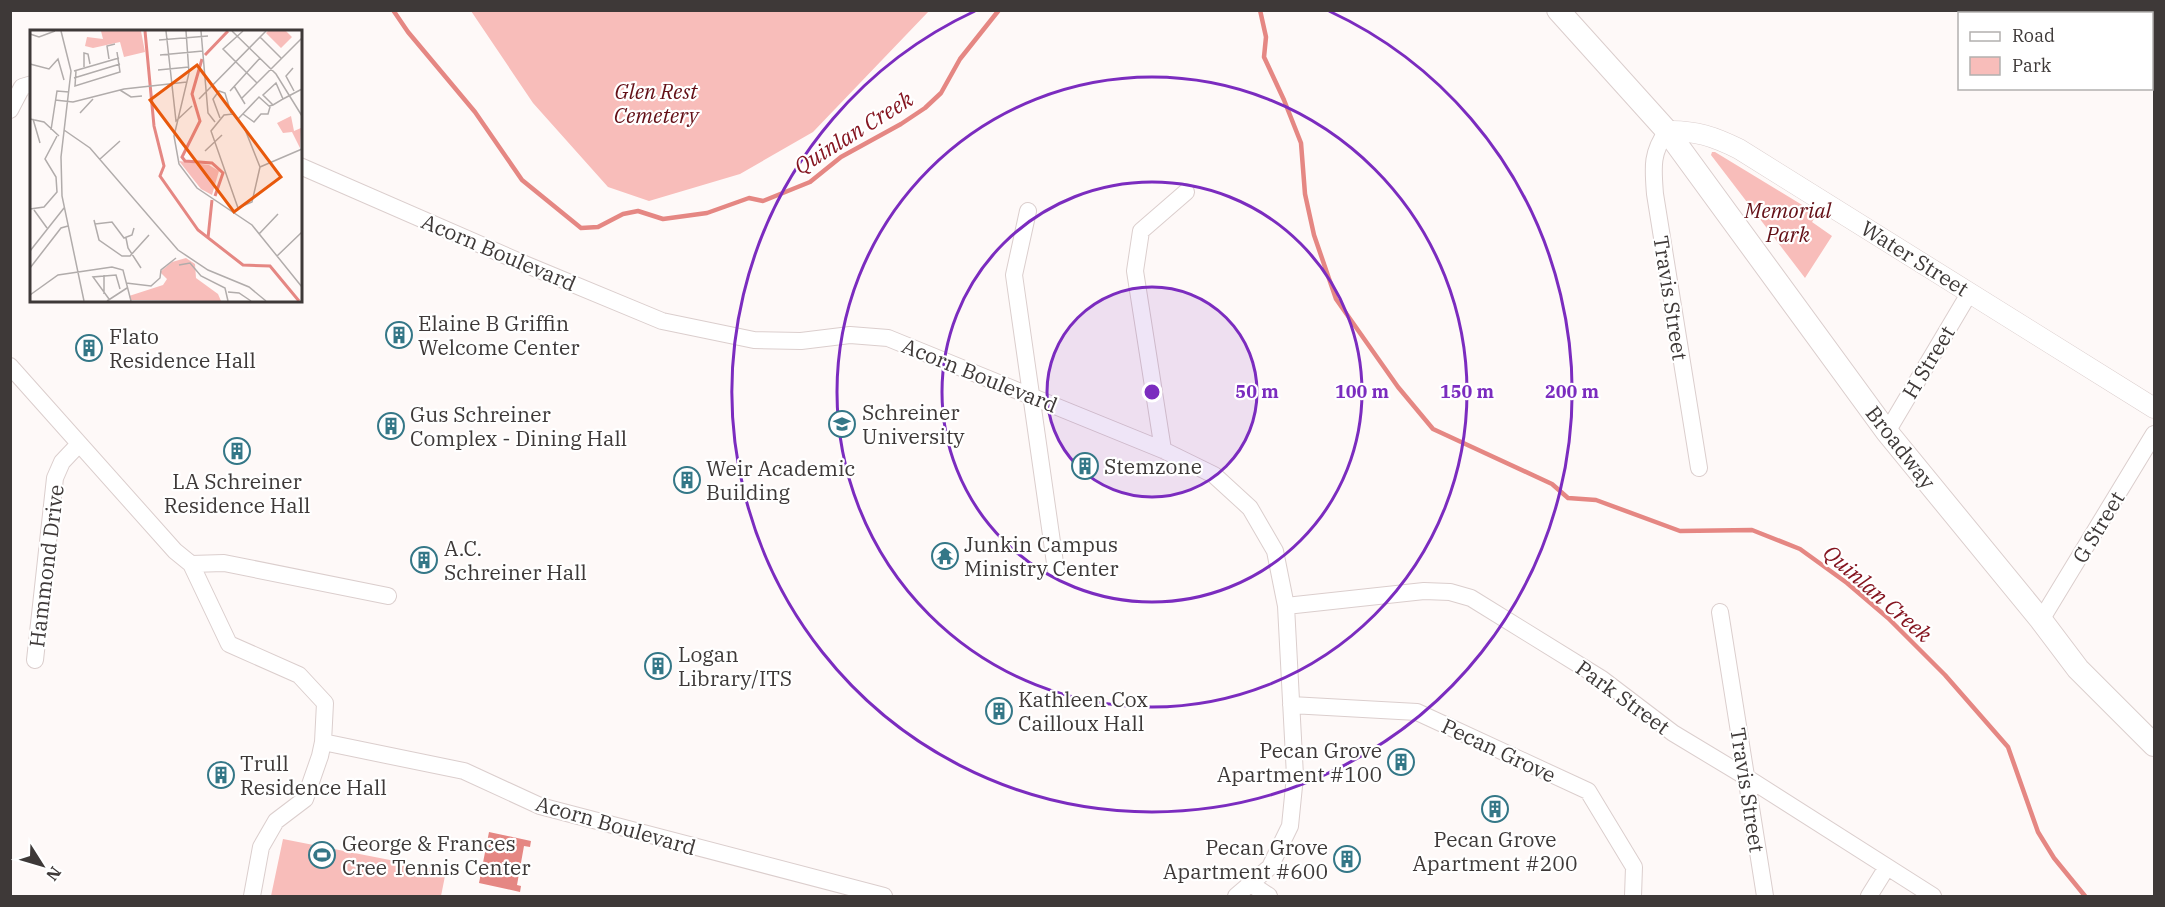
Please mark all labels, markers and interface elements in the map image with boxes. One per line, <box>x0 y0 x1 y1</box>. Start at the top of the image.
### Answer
legend <box>1958 12 2153 90</box>
text: Road <box>2012 24 2055 47</box>
inset map <box>30 30 302 302</box>
text: Park <box>2012 54 2052 77</box>
park label: Glen Rest Cemetery <box>614 77 701 129</box>
water label: Quinlan Creek <box>788 84 918 180</box>
park label: Memorial Park <box>1743 196 1833 248</box>
street label: Acorn Boulevard <box>417 207 581 297</box>
street label: Water Street <box>1856 214 1974 302</box>
street label: Travis Street <box>1647 234 1695 362</box>
place label: Elaine B Griffin Welcome Center <box>418 309 580 361</box>
building icon: Elaine B Griffin Welcome Center <box>384 320 414 350</box>
street label: H Street <box>1895 320 1961 404</box>
place label: Flato Residence Hall <box>109 322 256 374</box>
street label: Acorn Boulevard <box>898 331 1062 419</box>
building icon: Flato Residence Hall <box>74 333 104 363</box>
text: 50 m <box>1235 380 1279 403</box>
text: 100 m <box>1335 380 1390 403</box>
text: 150 m <box>1440 380 1495 403</box>
text: 200 m <box>1545 380 1600 403</box>
centre of rings <box>1142 382 1162 402</box>
place label: Schreiner University <box>862 398 965 450</box>
place label: Gus Schreiner Complex - Dining Hall <box>410 400 627 452</box>
street label: Broadway <box>1860 400 1943 495</box>
school or university icon: Schreiner University <box>827 409 857 439</box>
building icon: Gus Schreiner Complex - Dining Hall <box>376 411 406 441</box>
building icon: LA Schreiner Residence Hall <box>222 436 252 466</box>
building icon: Stemzone <box>1070 451 1100 481</box>
place label: Stemzone <box>1104 452 1202 480</box>
place label: Weir Academic Building <box>706 454 855 506</box>
building icon: Weir Academic Building <box>672 465 702 495</box>
place label: LA Schreiner Residence Hall <box>164 467 310 519</box>
street label: Hammond Drive <box>22 483 70 649</box>
street label: G Street <box>2066 486 2130 568</box>
place label: Junkin Campus Ministry Center <box>964 530 1119 582</box>
place label: A.C. Schreiner Hall <box>444 534 587 586</box>
water label: Quinlan Creek <box>1817 538 1939 649</box>
temple icon: Junkin Campus Ministry Center <box>930 541 960 571</box>
building icon: A.C. Schreiner Hall <box>409 545 439 575</box>
place label: Logan Library/ITS <box>678 640 792 692</box>
building icon: Logan Library/ITS <box>643 651 673 681</box>
street label: Park Street <box>1570 653 1676 741</box>
place label: Kathleen Cox Cailloux Hall <box>1018 685 1148 737</box>
building icon: Kathleen Cox Cailloux Hall <box>984 696 1014 726</box>
street label: Pecan Grove <box>1437 711 1561 789</box>
street label: Travis Street <box>1724 726 1772 854</box>
place label: Pecan Grove Apartment #100 <box>1217 736 1382 788</box>
building icon: Pecan Grove Apartment #100 <box>1386 747 1416 777</box>
place label: Trull Residence Hall <box>240 749 387 801</box>
building icon: Trull Residence Hall <box>206 760 236 790</box>
street label: Acorn Boulevard <box>533 789 700 861</box>
building icon: Pecan Grove Apartment #200 <box>1480 794 1510 824</box>
place label: Pecan Grove Apartment #200 <box>1412 825 1578 877</box>
place label: George & Frances Cree Tennis Center <box>342 829 531 881</box>
place label: Pecan Grove Apartment #600 <box>1163 833 1328 885</box>
north arrow <box>12 835 72 895</box>
sports icon: George & Frances Cree Tennis Center <box>307 840 337 870</box>
building icon: Pecan Grove Apartment #600 <box>1332 844 1362 874</box>
text: N <box>42 863 66 885</box>

